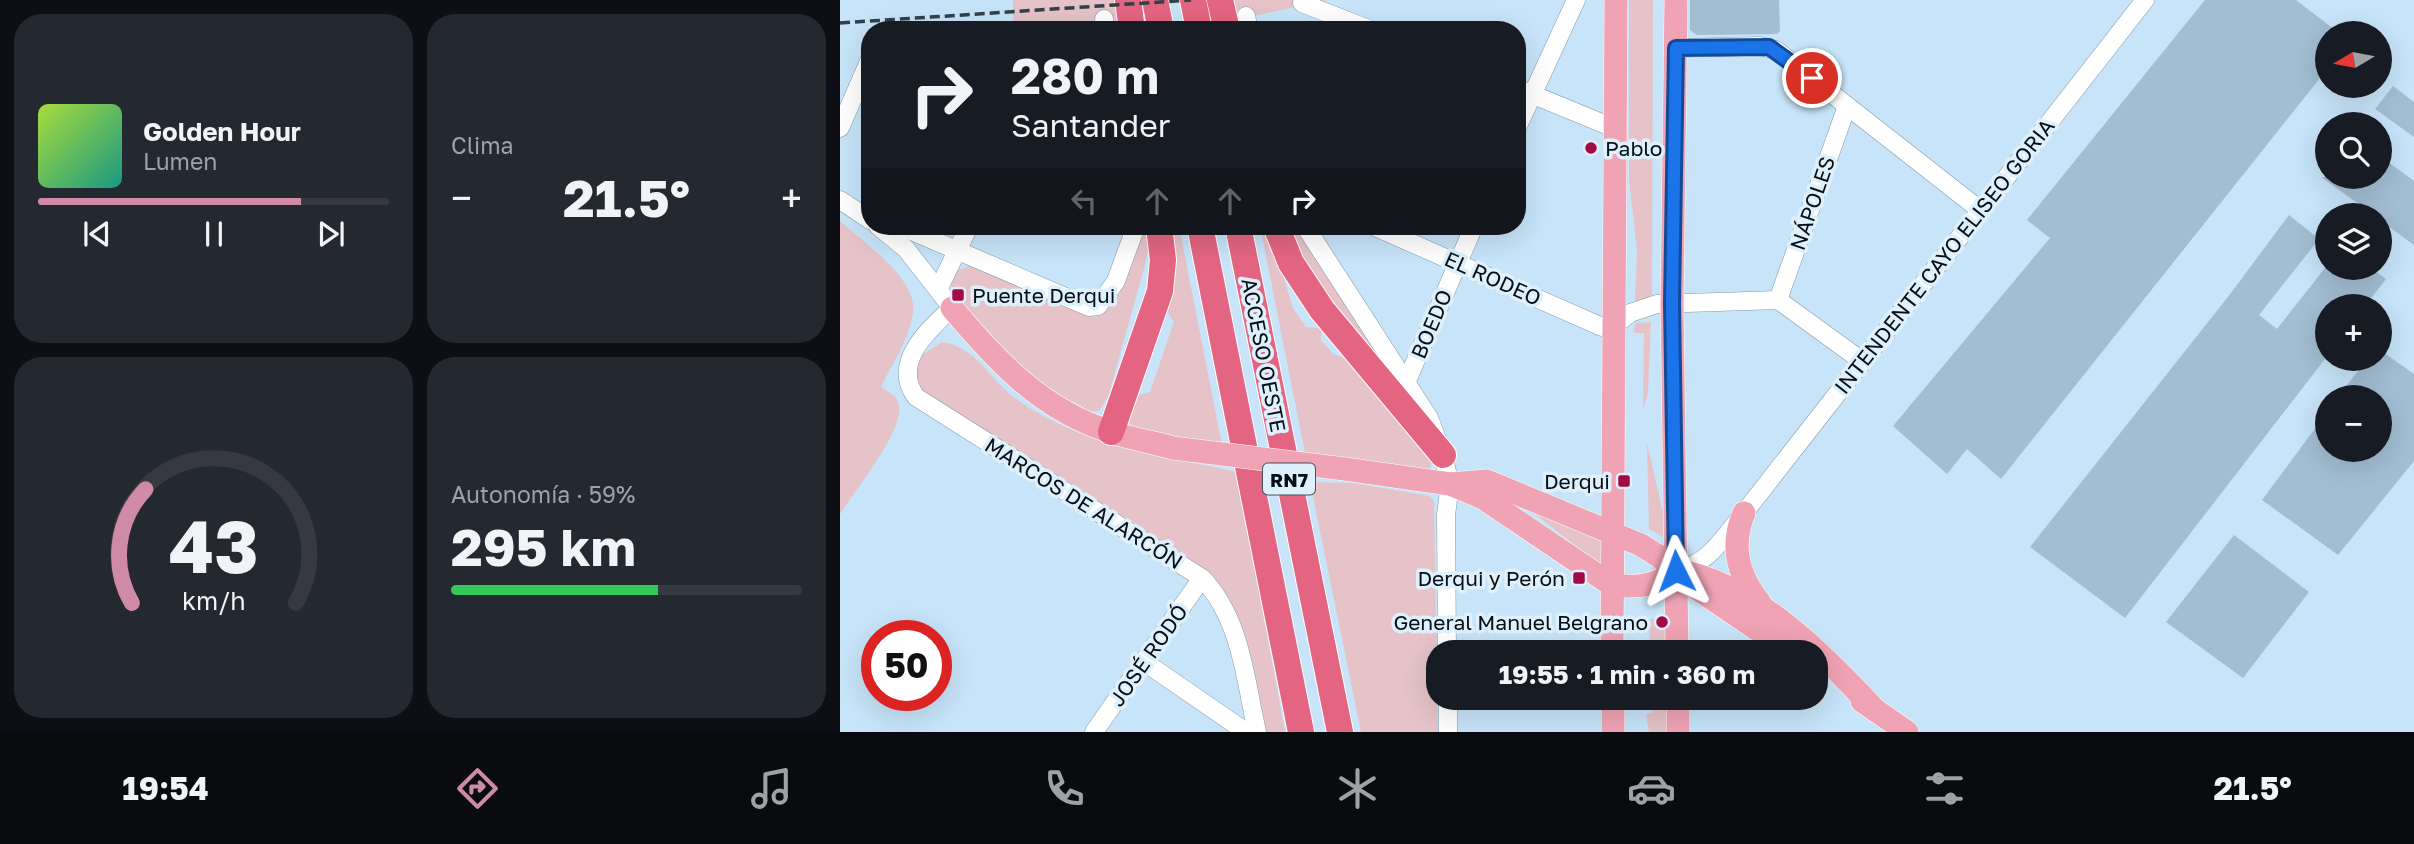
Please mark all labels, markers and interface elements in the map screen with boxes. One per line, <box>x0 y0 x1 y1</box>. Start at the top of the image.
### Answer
north arrow <box>2315 21 2392 98</box>
map controls <box>2315 21 2392 462</box>
text: 280 m <box>1011 46 1159 105</box>
pin <box>1782 48 1842 108</box>
icon: right <box>896 49 987 140</box>
icon: arrive <box>1793 59 1831 97</box>
text: Santander <box>1011 106 1170 144</box>
button: search <box>2315 112 2392 189</box>
street label: INTENDENTE CAYO ELISEO GORIA <box>1829 113 2059 399</box>
text: Golden Hour <box>143 116 301 147</box>
text: Clima <box>451 131 514 159</box>
place label: Pablo <box>1605 135 1662 161</box>
marker: Pablo <box>1583 140 1599 156</box>
text: Lumen <box>143 147 217 175</box>
street label: NÁPOLES <box>1784 153 1840 253</box>
text: 21.5° <box>563 166 690 228</box>
text: − <box>451 175 472 220</box>
text: + <box>781 175 802 220</box>
icon: left <box>1065 182 1103 220</box>
icon: ahead <box>1138 182 1176 220</box>
icon: ahead <box>1211 182 1249 220</box>
icon: right <box>1284 182 1322 220</box>
button: layers <box>2315 203 2392 280</box>
icon: previous <box>78 215 116 253</box>
icon: pause <box>195 215 233 253</box>
icon: next <box>312 215 350 253</box>
street label: EL RODEO <box>1441 245 1545 311</box>
street label: ACCESO OESTE <box>1236 276 1292 434</box>
place label: Puente Derqui <box>972 282 1115 308</box>
street label: BOEDO <box>1405 286 1457 362</box>
marker: Puente Derqui <box>950 287 966 303</box>
button: + <box>2315 294 2392 371</box>
button: − <box>2315 385 2392 462</box>
street label: MARCOS DE ALARCÓN <box>980 431 1188 575</box>
road number: RN7 <box>1263 464 1315 494</box>
place label: Derqui <box>1544 468 1610 494</box>
marker: Derqui <box>1616 473 1632 489</box>
text: Autonomía · 59% <box>451 480 635 508</box>
text: 43 <box>169 503 258 590</box>
text: 295 km <box>451 515 636 577</box>
position arrow <box>1639 534 1713 608</box>
place label: Derqui y Perón <box>1417 565 1565 591</box>
marker: Derqui y Perón <box>1571 570 1587 586</box>
text: km/h <box>182 585 245 616</box>
street label: JOSÉ RODÓ <box>1103 599 1193 711</box>
place label: General Manuel Belgrano <box>1393 609 1648 635</box>
marker: General Manuel Belgrano <box>1654 614 1670 630</box>
speed limit sign: 50 <box>861 620 952 711</box>
text: 19:55 · 1 min · 360 m <box>1499 659 1755 690</box>
icon: directions <box>453 764 502 813</box>
icon: music <box>747 764 796 813</box>
icon: phone <box>1040 764 1089 813</box>
icon: climate <box>1333 764 1382 813</box>
icon: car <box>1627 764 1676 813</box>
icon: filters <box>1920 764 1969 813</box>
text: 19:54 <box>122 769 209 807</box>
text: 21.5° <box>2213 769 2292 807</box>

